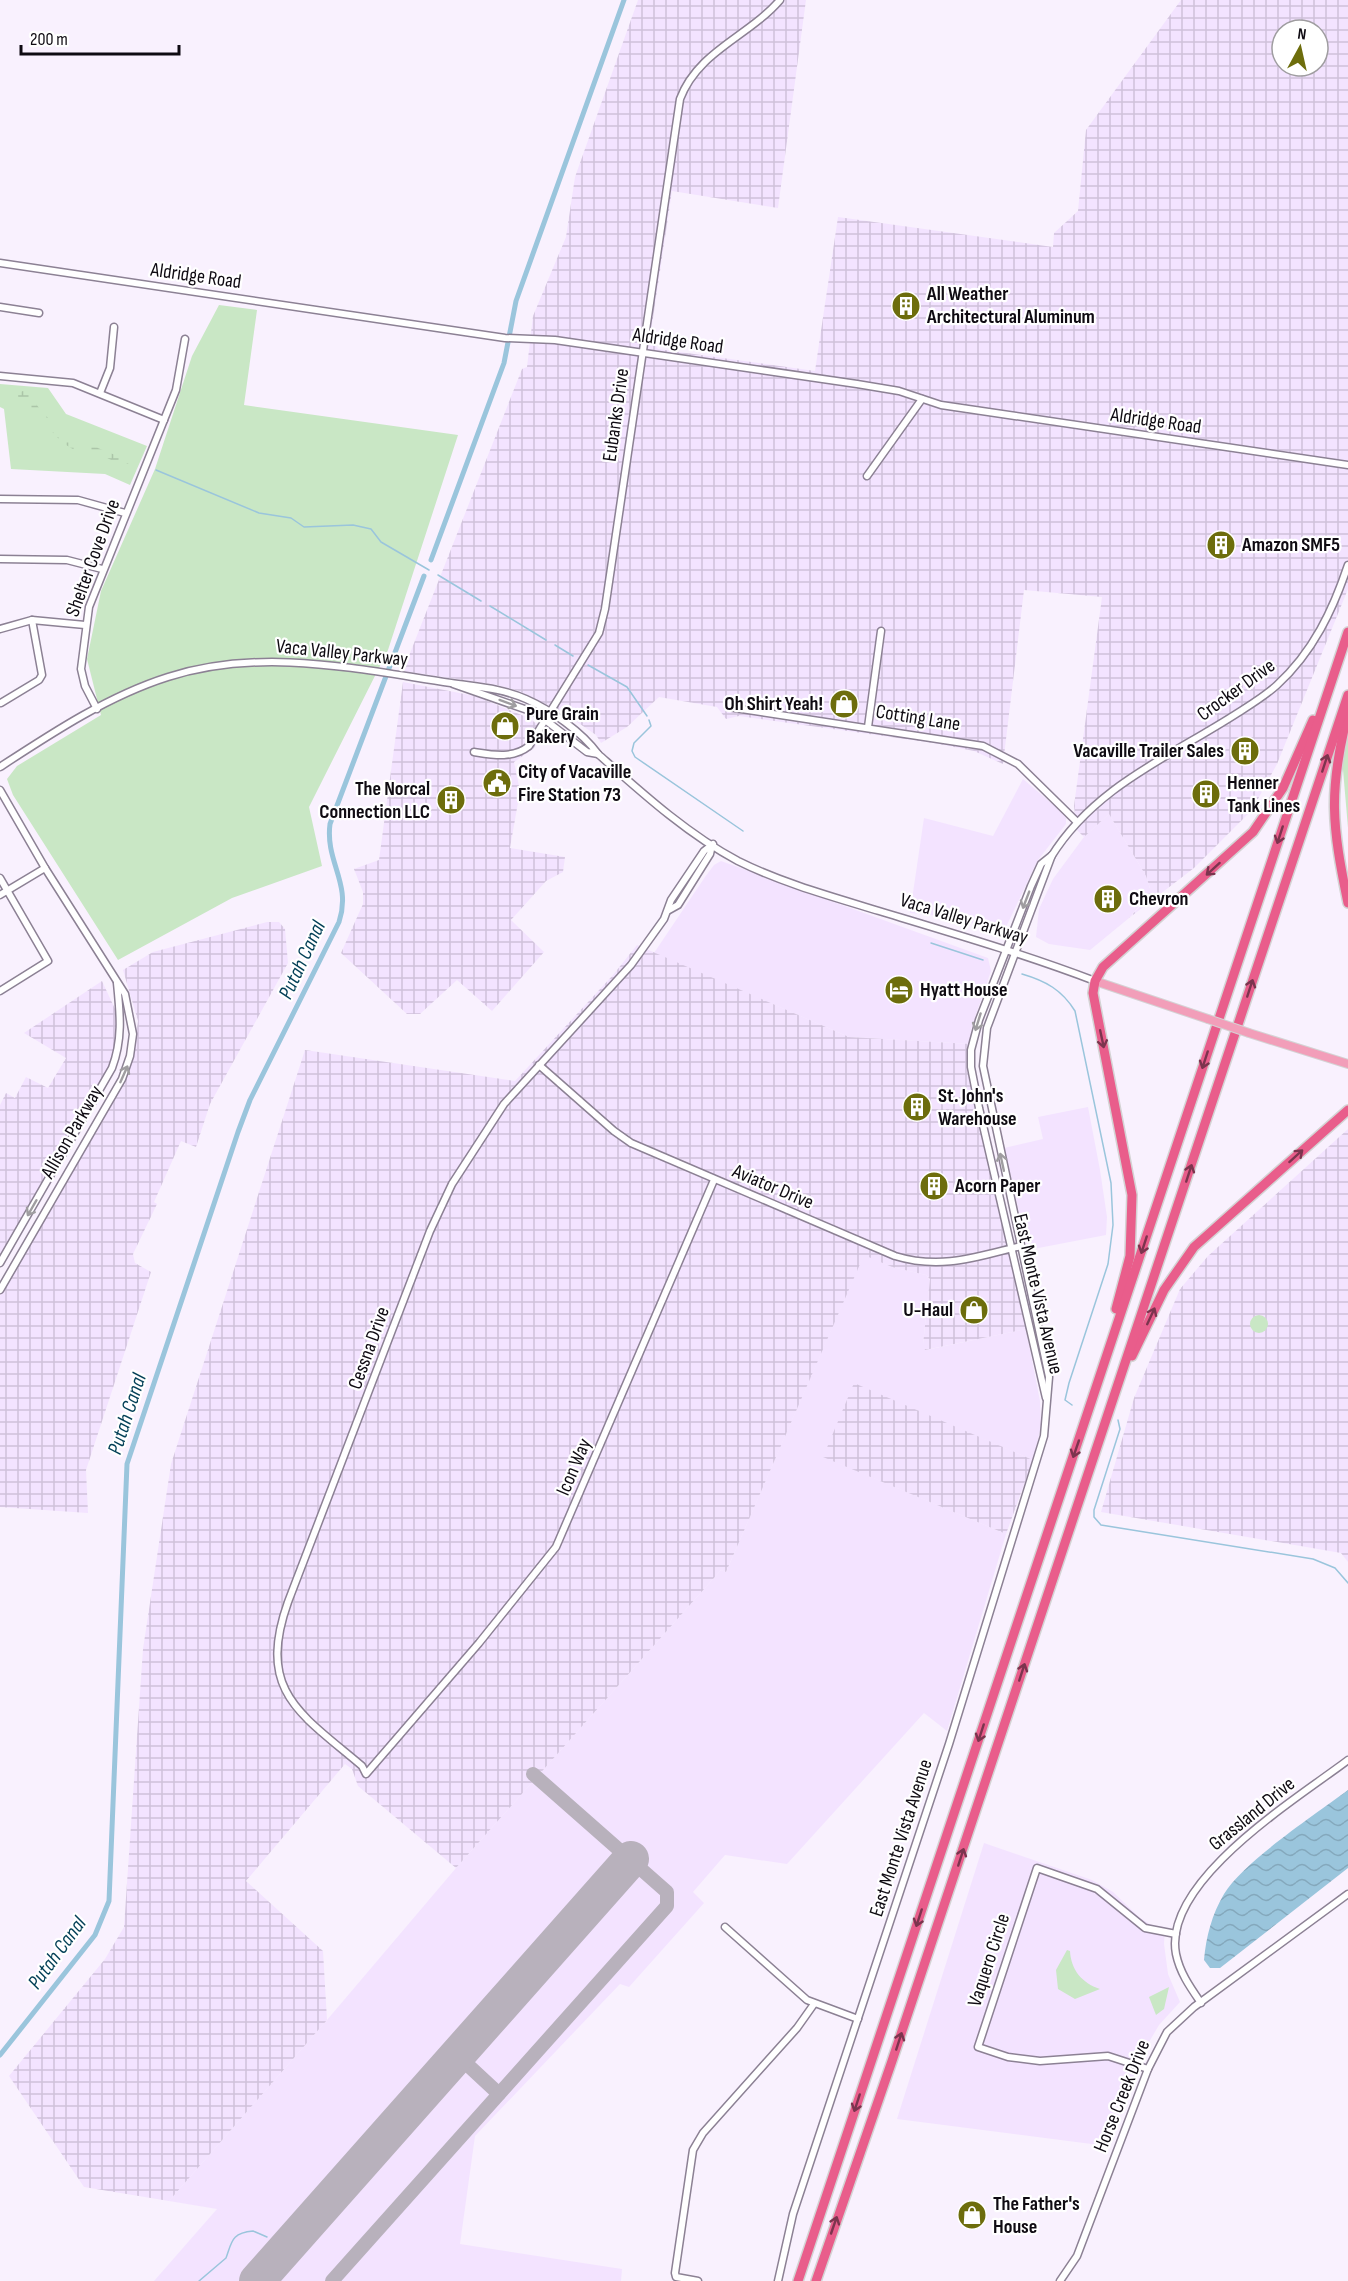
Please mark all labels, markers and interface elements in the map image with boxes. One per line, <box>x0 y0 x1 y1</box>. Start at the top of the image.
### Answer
scale bar <box>21 18 178 56</box>
north arrow <box>1270 18 1330 78</box>
text: N <box>1296 25 1307 45</box>
text: 200 m <box>30 29 68 50</box>
street label: Aldridge Road <box>148 258 243 294</box>
place label: All Weather Architectural Aluminum <box>926 282 1095 329</box>
building icon: All Weather Architectural Aluminum <box>890 290 922 322</box>
street label: Aldridge Road <box>630 323 725 359</box>
street label: Eubanks Drive <box>598 367 634 463</box>
street label: Aldridge Road <box>1108 403 1203 439</box>
street label: Shelter Cove Drive <box>61 496 125 620</box>
building icon: Amazon SMF5 <box>1205 529 1237 561</box>
place label: Amazon SMF5 <box>1241 533 1340 557</box>
street label: Vaca Valley Parkway <box>275 634 409 672</box>
street label: Crocker Drive <box>1192 654 1280 726</box>
shop icon: Oh Shirt Yeah! <box>828 688 860 720</box>
place label: Oh Shirt Yeah! <box>724 692 823 716</box>
one-way arrow <box>498 698 517 709</box>
street label: Cotting Lane <box>874 699 962 737</box>
place label: Pure Grain Bakery <box>526 702 599 749</box>
shop icon: Pure Grain Bakery <box>489 710 521 742</box>
building icon: Vacaville Trailer Sales <box>1229 735 1261 767</box>
place label: Vacaville Trailer Sales <box>1073 739 1224 763</box>
one-way arrow <box>1320 754 1331 773</box>
place label: City of Vacaville Fire Station 73 <box>518 760 631 807</box>
public building icon: City of Vacaville Fire Station 73 <box>481 767 513 799</box>
place label: Henner Tank Lines <box>1227 771 1300 818</box>
place label: The Norcal Connection LLC <box>319 777 430 824</box>
building icon: Henner Tank Lines <box>1190 778 1222 810</box>
building icon: The Norcal Connection LLC <box>435 784 467 816</box>
one-way arrow <box>1274 825 1285 844</box>
one-way arrow <box>1206 862 1221 876</box>
building icon: Chevron <box>1092 883 1124 915</box>
place label: Chevron <box>1129 887 1189 911</box>
street label: Vaca Valley Parkway <box>897 888 1031 950</box>
one-way arrow <box>1019 890 1030 908</box>
water label: Putah Canal <box>273 916 331 1003</box>
hotel icon: Hyatt House <box>883 974 915 1006</box>
place label: Hyatt House <box>920 978 1008 1002</box>
one-way arrow <box>1246 979 1257 998</box>
one-way arrow <box>972 1012 983 1031</box>
one-way arrow <box>1096 1029 1108 1048</box>
one-way arrow <box>1199 1050 1210 1069</box>
one-way arrow <box>119 1065 130 1083</box>
street label: Allison Parkway <box>35 1081 108 1184</box>
place label: St. John's Warehouse <box>938 1084 1017 1131</box>
building icon: St. John's Warehouse <box>901 1091 933 1123</box>
one-way arrow <box>1289 1149 1304 1163</box>
one-way arrow <box>996 1152 1007 1172</box>
street label: Aviator Drive <box>728 1159 817 1215</box>
one-way arrow <box>1184 1164 1195 1183</box>
building icon: Acorn Paper <box>918 1170 950 1202</box>
place label: Acorn Paper <box>954 1174 1040 1198</box>
one-way arrow <box>25 1199 37 1216</box>
street label: East Monte Vista Avenue <box>1008 1211 1068 1377</box>
one-way arrow <box>1137 1235 1148 1254</box>
shop icon: U-Haul <box>958 1294 990 1326</box>
place label: U-Haul <box>903 1298 953 1322</box>
street label: Cessna Drive <box>343 1303 395 1393</box>
one-way arrow <box>1146 1308 1158 1326</box>
water label: Putah Canal <box>102 1369 152 1458</box>
street label: Icon Way <box>551 1435 597 1499</box>
one-way arrow <box>1069 1439 1080 1458</box>
one-way arrow <box>1018 1663 1029 1682</box>
one-way arrow <box>974 1723 985 1742</box>
street label: East Monte Vista Avenue <box>864 1756 938 1920</box>
street label: Grassland Drive <box>1204 1772 1300 1856</box>
one-way arrow <box>956 1848 967 1866</box>
one-way arrow <box>913 1908 924 1927</box>
street label: Vaquero Circle <box>963 1910 1015 2010</box>
water label: Putah Canal <box>22 1911 92 1994</box>
one-way arrow <box>894 2033 905 2051</box>
street label: Horse Creek Drive <box>1089 2036 1155 2156</box>
one-way arrow <box>851 2093 862 2112</box>
place label: The Father's House <box>993 2192 1080 2239</box>
shop icon: The Father's House <box>956 2199 988 2231</box>
one-way arrow <box>830 2217 841 2235</box>

